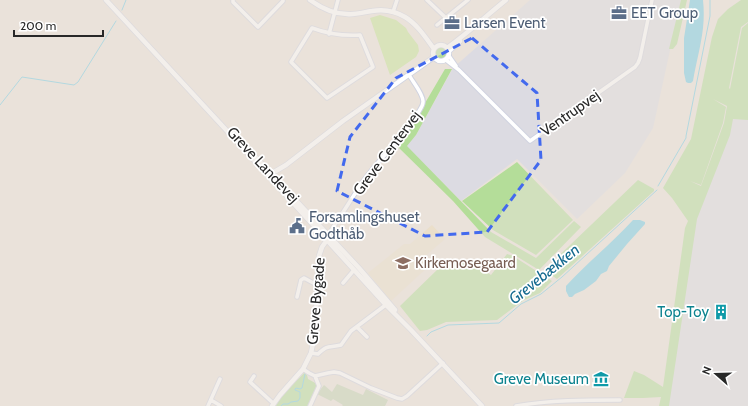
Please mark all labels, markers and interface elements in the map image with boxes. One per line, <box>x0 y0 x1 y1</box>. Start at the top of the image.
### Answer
office icon: EET Group <box>610 4 628 22</box>
place label: EET Group <box>631 4 698 22</box>
scale bar <box>14 12 103 38</box>
office icon: Larsen Event <box>443 14 461 32</box>
place label: Larsen Event <box>464 14 545 32</box>
text: 200 m <box>20 18 56 33</box>
street label: Ventrupvej <box>537 86 603 140</box>
street label: Greve Centervej <box>349 107 425 199</box>
street label: Greve Landevej <box>223 123 303 207</box>
place label: Forsamlingshuset Godthåb <box>309 208 419 243</box>
public building icon: Forsamlingshuset Godthåb <box>288 217 306 235</box>
water label: Grevebækken <box>505 240 583 308</box>
school or university icon: Kirkemosegaard <box>394 254 412 272</box>
place label: Kirkemosegaard <box>415 254 516 272</box>
street label: Greve Bygade <box>303 256 329 345</box>
place label: Top-Toy <box>657 303 709 321</box>
building icon: Top-Toy <box>712 303 730 321</box>
north arrow <box>696 354 736 394</box>
text: N <box>699 365 715 377</box>
place label: Greve Museum <box>494 370 589 388</box>
museum icon: Greve Museum <box>592 370 610 388</box>

